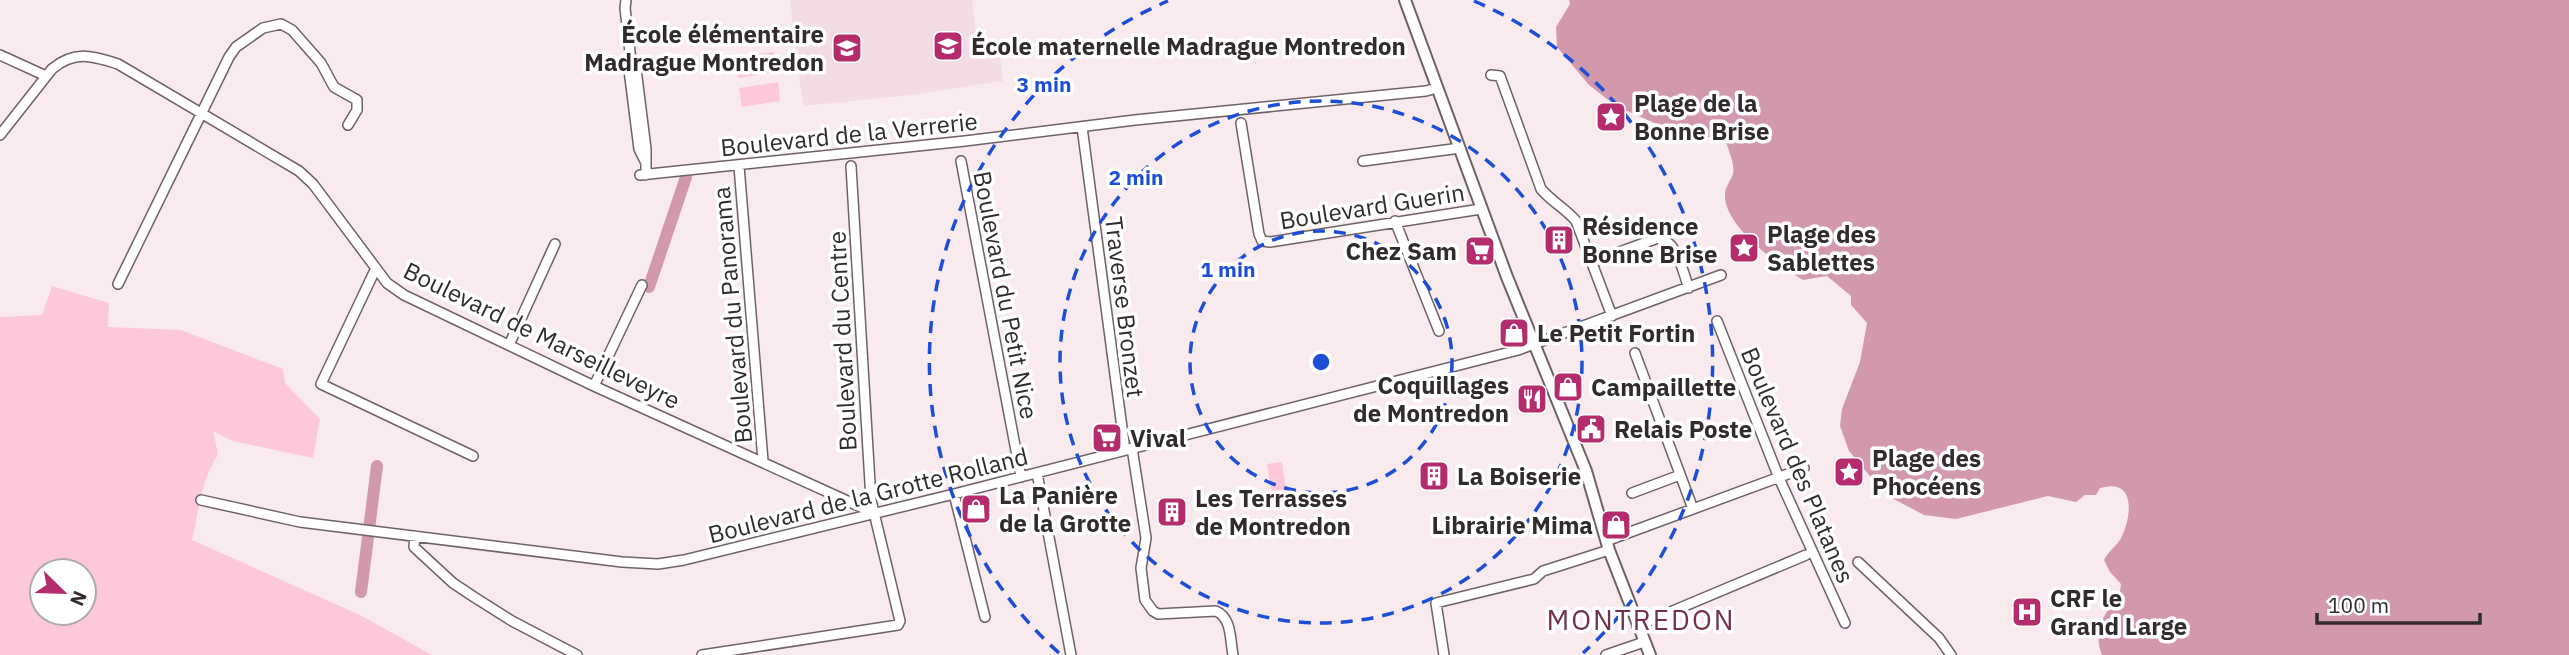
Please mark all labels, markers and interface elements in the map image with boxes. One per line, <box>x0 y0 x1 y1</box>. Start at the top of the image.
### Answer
place label: École élémentaire Madrague Montredon <box>584 18 824 78</box>
school or university icon: École maternelle Madrague Montredon <box>931 29 965 63</box>
place label: École maternelle Madrague Montredon <box>971 30 1406 62</box>
school or university icon: École élémentaire Madrague Montredon <box>830 31 864 65</box>
text: 3 min <box>1017 70 1071 98</box>
place label: Plage de la Bonne Brise <box>1634 87 1769 147</box>
place icon: Plage de la Bonne Brise <box>1594 100 1628 134</box>
street label: Boulevard de la Verrerie <box>719 105 979 163</box>
text: 2 min <box>1109 163 1163 191</box>
street label: Boulevard du Petit Nice <box>966 168 1046 422</box>
street label: Boulevard Guerin <box>1277 176 1467 236</box>
street label: Boulevard du Panorama <box>705 185 759 445</box>
place label: Résidence Bonne Brise <box>1582 210 1717 270</box>
street label: Traverse Bronzet <box>1098 215 1152 399</box>
place label: Plage des Sablettes <box>1767 218 1876 278</box>
building icon: Résidence Bonne Brise <box>1542 223 1576 257</box>
street label: Boulevard du Centre <box>820 230 864 452</box>
place icon: Plage des Sablettes <box>1727 231 1761 265</box>
supermarket icon: Chez Sam <box>1463 234 1497 268</box>
place label: Chez Sam <box>1346 235 1457 267</box>
street label: Boulevard de Marseilleveyre <box>398 254 686 416</box>
text: 1 min <box>1201 255 1255 283</box>
shop icon: Le Petit Fortin <box>1497 316 1531 350</box>
place label: Le Petit Fortin <box>1537 317 1695 349</box>
street label: Boulevard des Platanes <box>1734 342 1862 588</box>
centre of rings <box>1309 350 1333 374</box>
place label: Coquillages de Montredon <box>1353 369 1509 429</box>
shop icon: Campaillette <box>1551 370 1585 404</box>
place label: Campaillette <box>1591 371 1736 403</box>
restaurant icon: Coquillages de Montredon <box>1515 382 1549 416</box>
public building icon: Relais Poste <box>1574 412 1608 446</box>
place label: Relais Poste <box>1614 413 1752 445</box>
supermarket icon: Vival <box>1090 421 1124 455</box>
place label: Vival <box>1130 422 1186 454</box>
street label: Boulevard de la Grotte Rolland <box>705 440 1031 550</box>
place label: Plage des Phocéens <box>1872 442 1981 502</box>
place icon: Plage des Phocéens <box>1832 455 1866 489</box>
building icon: La Boiserie <box>1417 459 1451 493</box>
place label: La Boiserie <box>1457 460 1581 492</box>
place label: La Panière de la Grotte <box>999 479 1131 539</box>
place label: Les Terrasses de Montredon <box>1195 482 1351 542</box>
shop icon: La Panière de la Grotte <box>959 492 993 526</box>
building icon: Les Terrasses de Montredon <box>1155 495 1189 529</box>
shop icon: Librairie Mima <box>1599 508 1633 542</box>
place label: Librairie Mima <box>1432 509 1593 541</box>
north arrow <box>28 557 98 627</box>
place label: CRF le Grand Large <box>2050 582 2187 642</box>
scale bar <box>2317 582 2480 626</box>
text: N <box>65 588 92 610</box>
text: 100 m <box>2328 591 2389 619</box>
hospital icon: CRF le Grand Large <box>2010 595 2044 629</box>
district label: MONTREDON <box>1546 601 1736 638</box>

